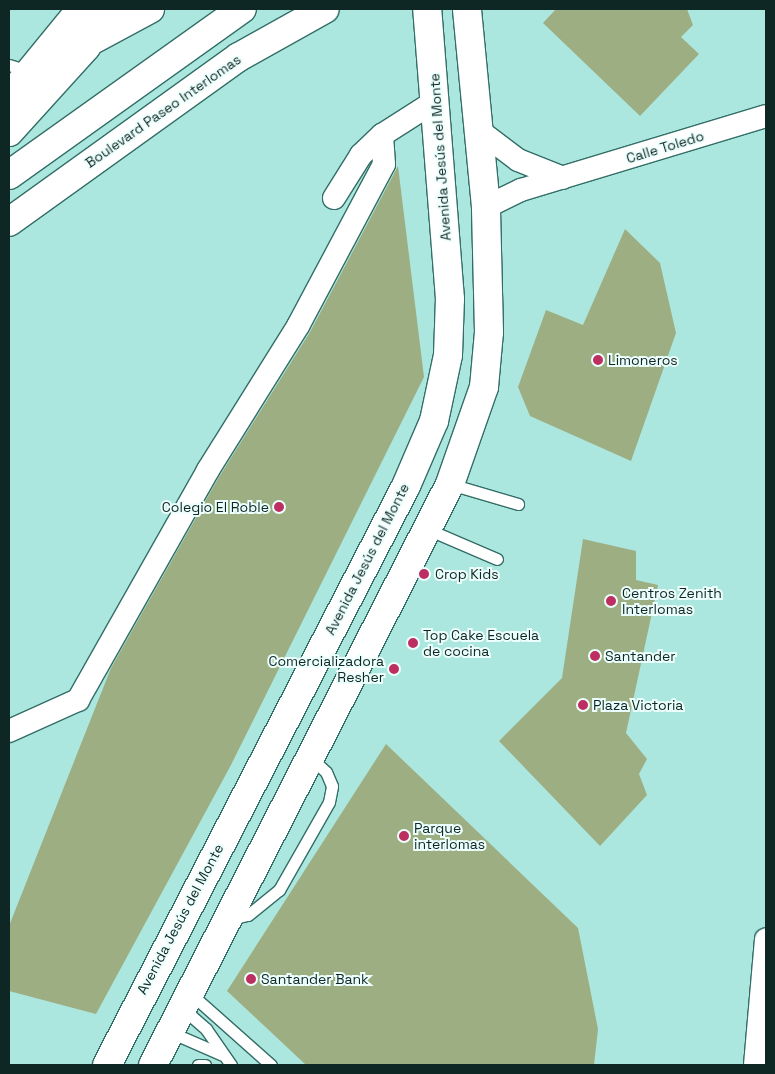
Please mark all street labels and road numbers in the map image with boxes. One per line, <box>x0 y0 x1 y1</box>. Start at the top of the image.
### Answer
street label: Boulevard Paseo Interlomas <box>82 51 244 171</box>
street label: Avenida Jesús del Monte <box>426 73 454 241</box>
street label: Calle Toledo <box>624 127 706 167</box>
street label: Avenida Jesús del Monte <box>321 480 413 638</box>
street label: Avenida Jesús del Monte <box>133 841 227 997</box>

